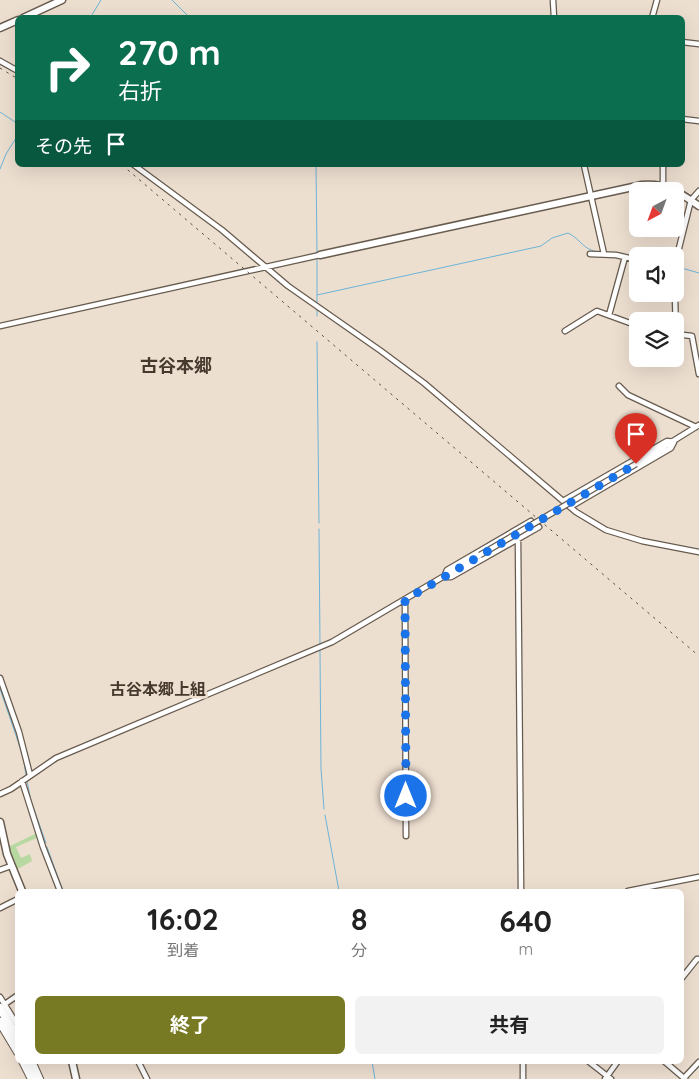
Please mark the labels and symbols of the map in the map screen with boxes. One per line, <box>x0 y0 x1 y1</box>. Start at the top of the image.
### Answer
north arrow <box>629 182 684 238</box>
district label: 古谷本郷 <box>140 354 212 377</box>
pin <box>615 413 657 464</box>
district label: 古谷本郷上組 <box>110 679 206 699</box>
position arrow <box>379 769 431 821</box>

